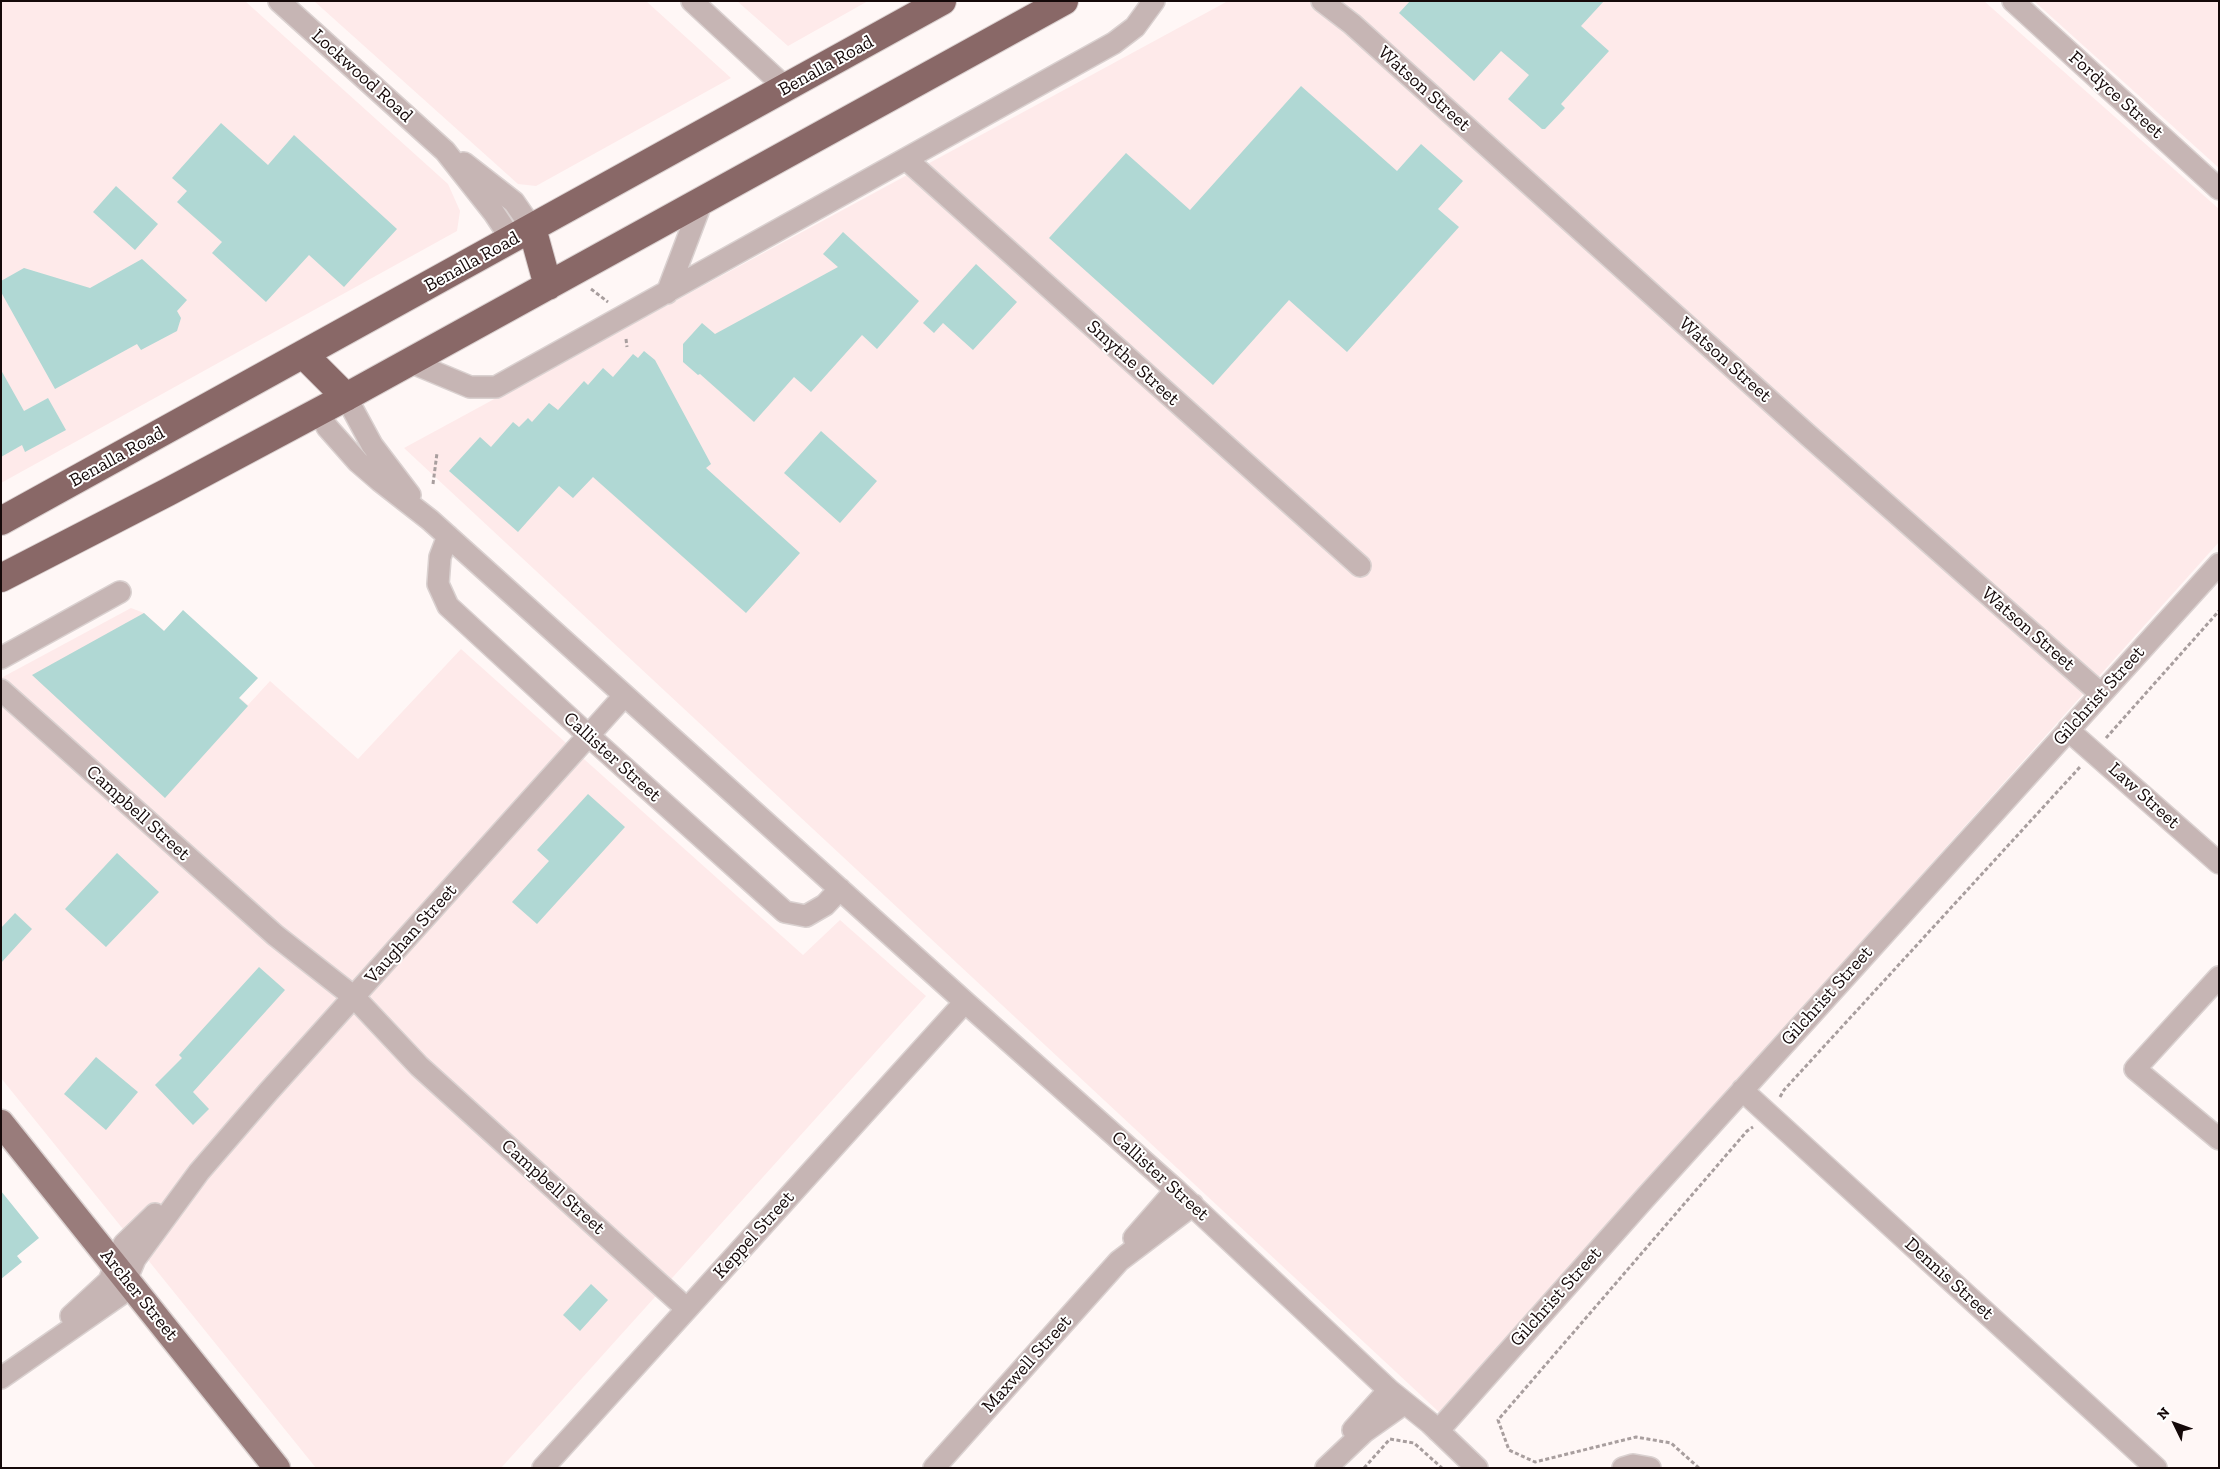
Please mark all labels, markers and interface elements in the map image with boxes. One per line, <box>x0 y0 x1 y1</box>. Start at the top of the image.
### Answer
street label: Lockwood Road <box>307 25 417 127</box>
street label: Benalla Road <box>775 31 877 101</box>
street label: Watson Street <box>1373 42 1475 136</box>
street label: Fordyce Street <box>2064 46 2168 144</box>
street label: Benalla Road <box>421 227 523 297</box>
street label: Watson Street <box>1674 313 1776 407</box>
street label: Smythe Street <box>1082 315 1184 411</box>
street label: Benalla Road <box>66 422 168 492</box>
street label: Watson Street <box>1977 582 2079 676</box>
street label: Gilchrist Street <box>2048 642 2150 750</box>
street label: Callister Street <box>558 707 666 807</box>
street label: Law Street <box>2104 758 2184 834</box>
street label: Campbell Street <box>81 760 195 866</box>
street label: Vaughan Street <box>360 879 462 989</box>
street label: Gilchrist Street <box>1776 942 1878 1050</box>
street label: Callister Street <box>1106 1126 1214 1226</box>
street label: Campbell Street <box>496 1134 610 1240</box>
street label: Keppel Street <box>709 1186 799 1284</box>
street label: Dennis Street <box>1900 1233 1998 1325</box>
street label: Gilchrist Street <box>1505 1243 1607 1351</box>
street label: Archer Street <box>95 1245 183 1345</box>
street label: Maxwell Street <box>977 1311 1077 1417</box>
north arrow <box>2150 1399 2200 1449</box>
text: N <box>2154 1404 2173 1423</box>

